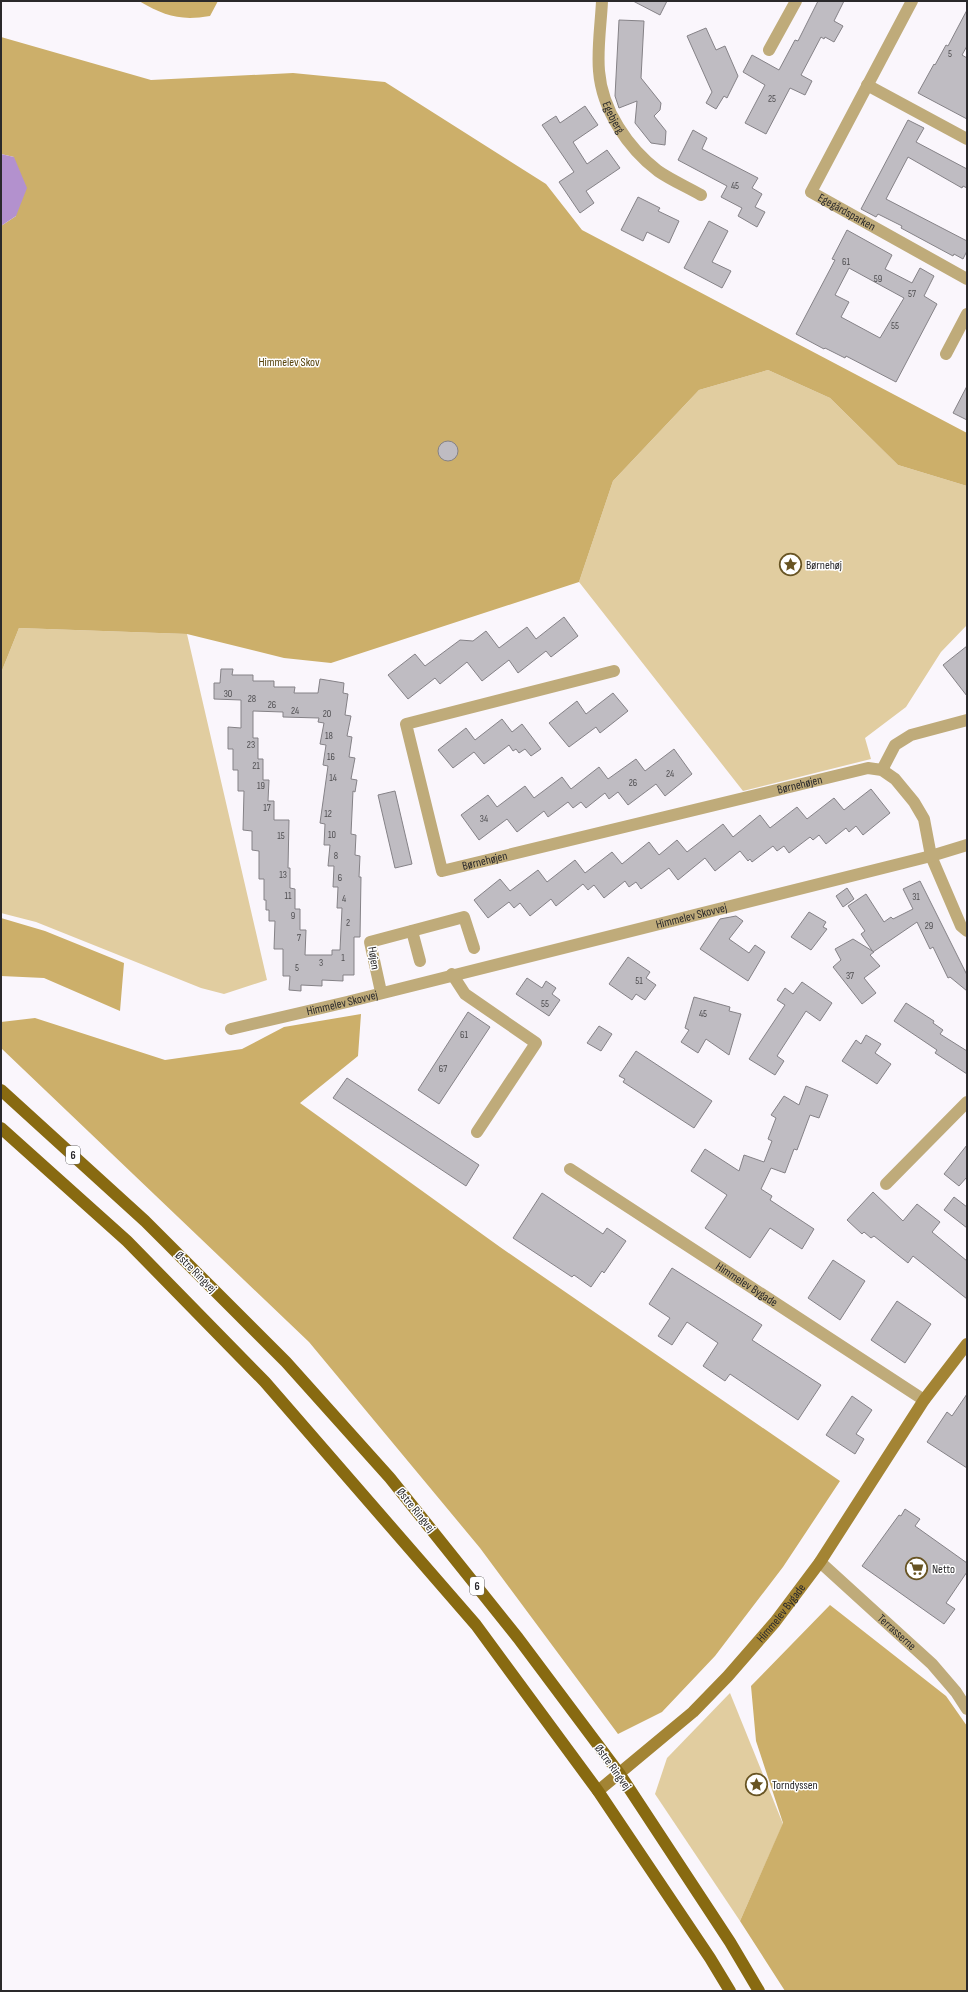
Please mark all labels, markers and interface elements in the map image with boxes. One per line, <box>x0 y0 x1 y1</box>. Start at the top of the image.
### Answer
house number: 5 <box>948 48 952 60</box>
house number: 25 <box>768 93 776 105</box>
street label: Egebjerg <box>599 99 628 137</box>
house number: 45 <box>731 180 739 192</box>
street label: Egegårdsparken <box>815 190 878 234</box>
house number: 61 <box>842 256 850 268</box>
house number: 59 <box>874 273 882 285</box>
house number: 57 <box>908 288 916 300</box>
house number: 55 <box>891 320 899 332</box>
park label: Himmelev Skov <box>258 355 320 370</box>
place icon: Børnehøj <box>778 552 804 578</box>
place label: Børnehøj <box>806 558 842 573</box>
house number: 30 <box>224 688 232 700</box>
house number: 28 <box>248 693 256 705</box>
house number: 26 <box>268 699 276 711</box>
house number: 24 <box>291 705 299 717</box>
house number: 20 <box>323 708 331 720</box>
house number: 18 <box>325 730 333 742</box>
house number: 23 <box>247 739 255 751</box>
house number: 16 <box>327 751 335 763</box>
house number: 21 <box>252 760 260 772</box>
house number: 24 <box>666 768 674 780</box>
house number: 14 <box>329 772 337 784</box>
street label: Børnehøjen <box>776 772 824 798</box>
house number: 26 <box>629 777 637 789</box>
house number: 19 <box>257 780 265 792</box>
house number: 17 <box>263 802 271 814</box>
house number: 12 <box>324 808 332 820</box>
house number: 34 <box>480 813 488 825</box>
house number: 10 <box>328 829 336 841</box>
house number: 15 <box>277 830 285 842</box>
street label: Børnehøjen <box>461 848 509 874</box>
house number: 8 <box>334 850 338 862</box>
house number: 13 <box>279 869 287 881</box>
house number: 6 <box>338 872 342 884</box>
house number: 11 <box>285 890 292 902</box>
house number: 31 <box>912 891 920 903</box>
house number: 4 <box>342 893 346 905</box>
street label: Himmelev Skovvej <box>654 900 729 933</box>
house number: 9 <box>291 910 295 922</box>
house number: 2 <box>346 917 350 929</box>
house number: 29 <box>925 920 933 932</box>
house number: 7 <box>297 932 301 944</box>
street label: Højen <box>364 945 383 971</box>
house number: 1 <box>341 952 345 964</box>
house number: 3 <box>319 957 323 969</box>
house number: 5 <box>295 962 299 974</box>
house number: 37 <box>846 970 854 982</box>
house number: 51 <box>635 975 643 987</box>
street label: Himmelev Skovvej <box>305 988 379 1019</box>
house number: 55 <box>541 998 549 1010</box>
house number: 45 <box>699 1008 707 1020</box>
house number: 61 <box>460 1029 468 1041</box>
house number: 67 <box>439 1063 447 1075</box>
road number: 6 <box>66 1146 80 1164</box>
street label: Østre Ringvej <box>172 1248 220 1296</box>
street label: Himmelev Bygade <box>713 1259 780 1310</box>
street label: Østre Ringvej <box>393 1485 438 1536</box>
supermarket icon: Netto <box>904 1556 930 1582</box>
place label: Netto <box>932 1562 955 1577</box>
road number: 6 <box>470 1577 484 1595</box>
street label: Himmelev Bygade <box>753 1581 809 1646</box>
street label: Terrasserne <box>874 1611 919 1654</box>
street label: Østre Ringvej <box>591 1741 634 1793</box>
place icon: Torndyssen <box>743 1772 769 1798</box>
place label: Torndyssen <box>772 1778 818 1793</box>

